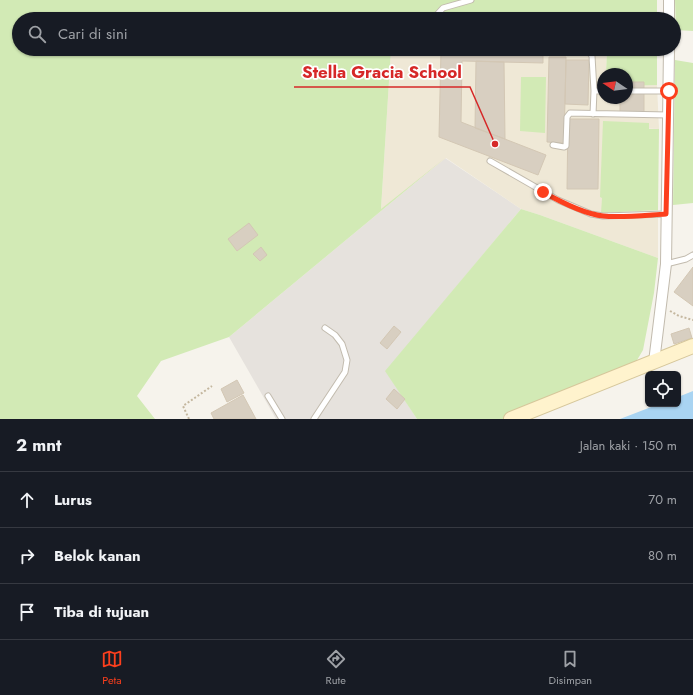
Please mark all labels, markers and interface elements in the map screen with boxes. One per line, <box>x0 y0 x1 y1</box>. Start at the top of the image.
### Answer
search box <box>12 12 681 56</box>
icon: search <box>26 23 48 45</box>
text: Cari di sini <box>58 23 128 45</box>
callout: Stella Gracia School <box>294 58 470 87</box>
text: Stella Gracia School <box>302 60 462 84</box>
north arrow <box>597 68 633 104</box>
route start <box>660 82 678 100</box>
route end <box>534 183 552 201</box>
map controls <box>645 371 681 407</box>
button: locate <box>645 371 681 407</box>
text: 2 mnt <box>16 433 61 457</box>
text: Jalan kaki · 150 m <box>580 436 677 455</box>
icon: ahead <box>16 489 38 511</box>
text: Lurus <box>54 489 92 511</box>
text: 70 m <box>648 490 677 509</box>
icon: right <box>16 545 38 567</box>
text: Belok kanan <box>54 545 141 567</box>
text: 80 m <box>648 546 677 565</box>
icon: arrive <box>16 601 38 623</box>
text: Tiba di tujuan <box>54 601 149 623</box>
tab: Peta <box>101 648 123 688</box>
tab: Rute <box>325 648 347 688</box>
tab: Disimpan <box>549 648 592 688</box>

